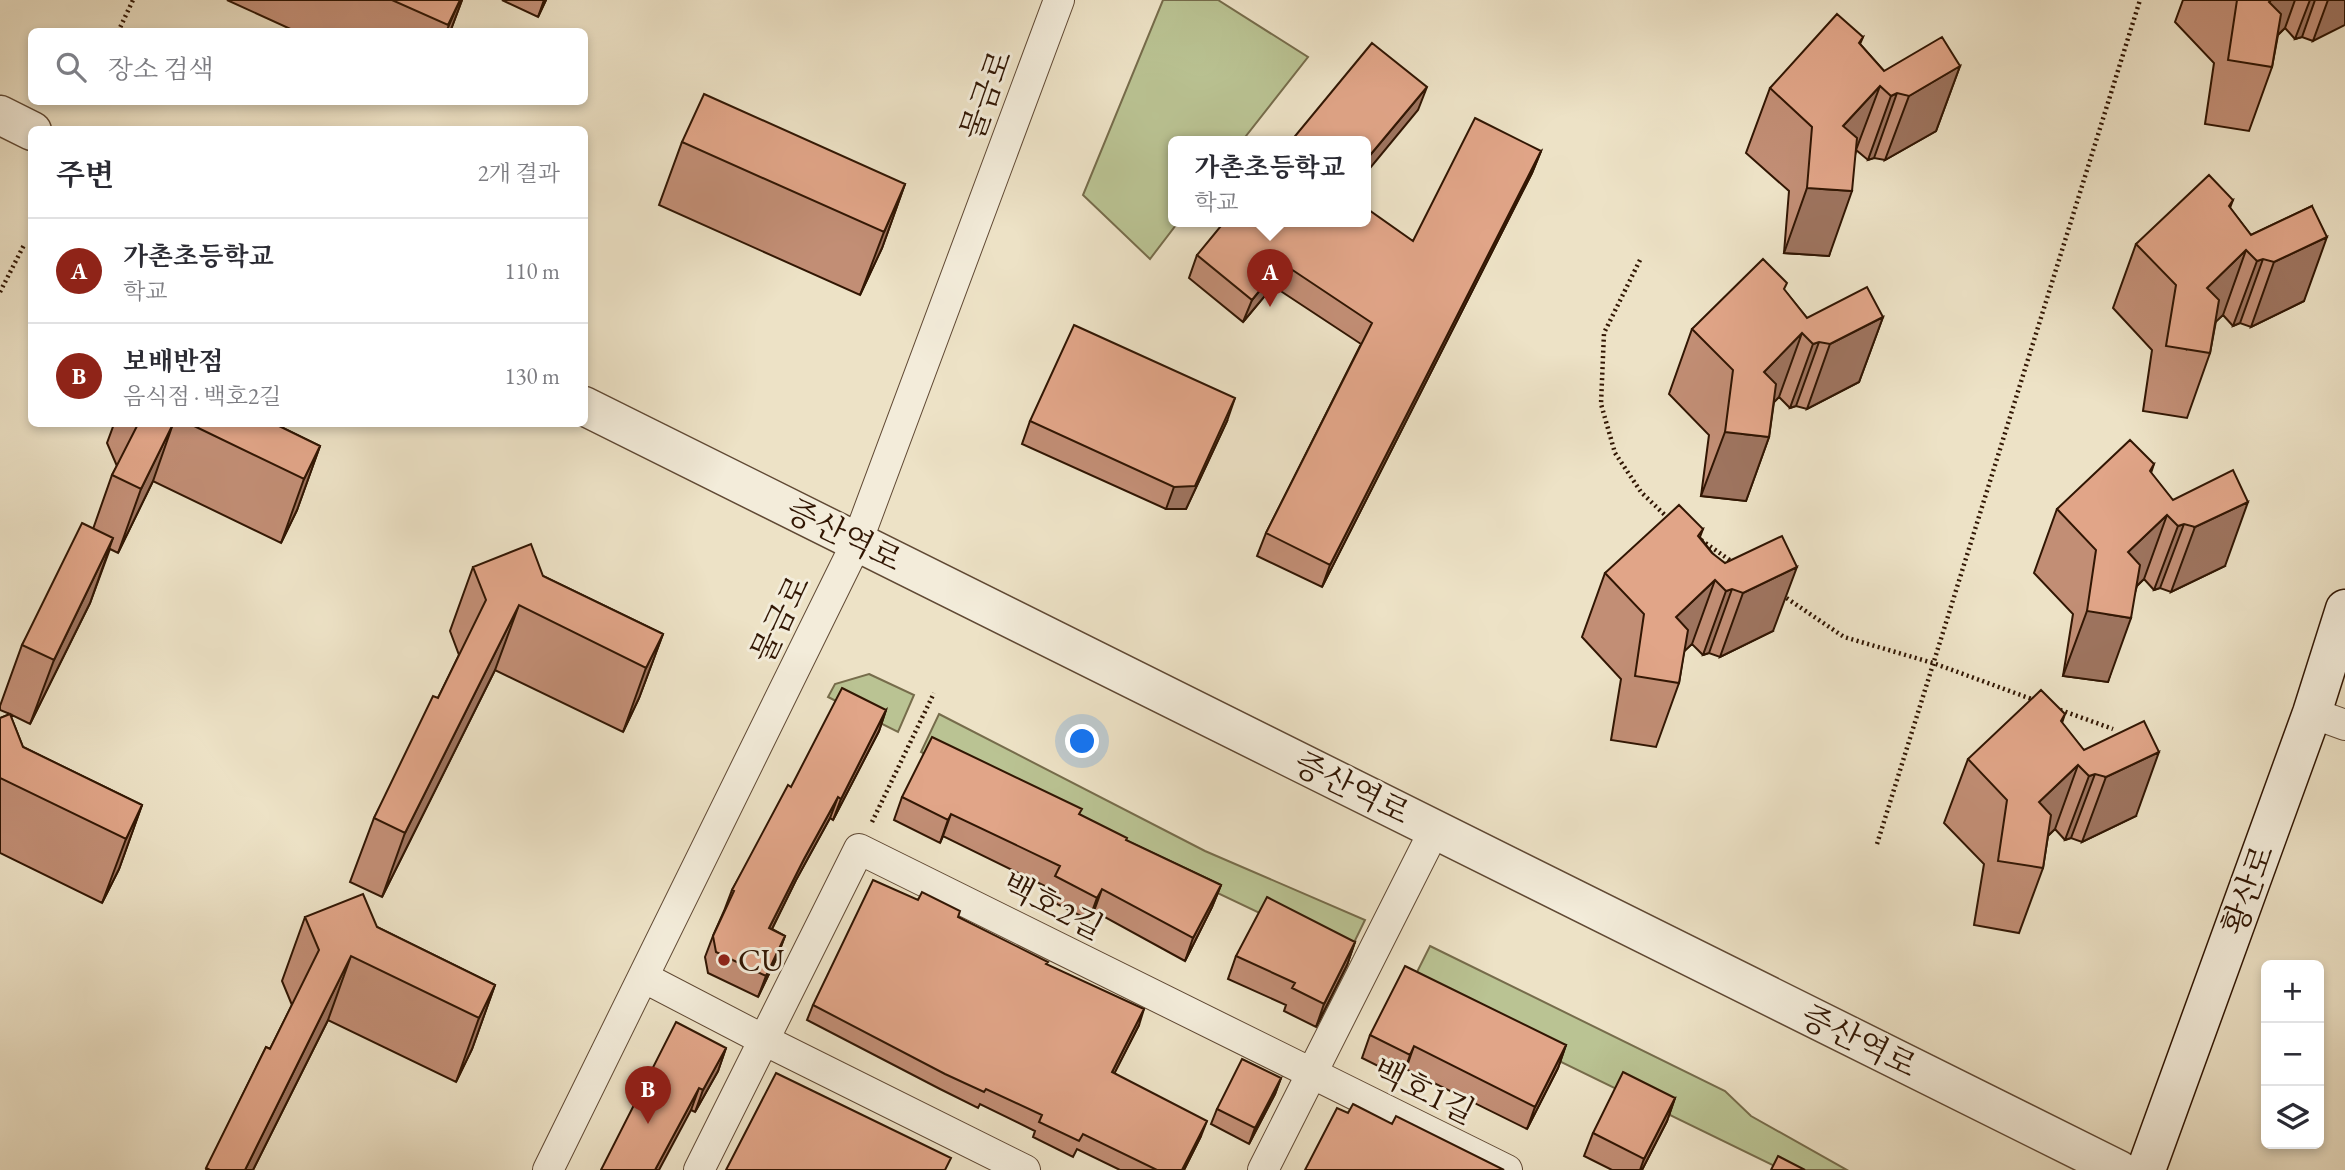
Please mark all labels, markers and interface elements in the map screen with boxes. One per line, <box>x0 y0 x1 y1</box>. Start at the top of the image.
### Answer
search box <box>28 28 588 105</box>
street label: 물금로 <box>950 44 1022 146</box>
icon: search <box>52 48 90 86</box>
text: 장소 검색 <box>108 52 214 86</box>
popup <box>1168 136 1371 227</box>
text: 가촌초등학교 <box>1194 150 1345 184</box>
text: 주변 <box>56 155 114 194</box>
text: 2개 결과 <box>478 158 560 188</box>
text: 학교 <box>1194 187 1239 217</box>
text: 가촌초등학교 <box>123 239 274 273</box>
pin: A <box>1247 249 1293 307</box>
text: A <box>71 256 87 286</box>
text: 110 m <box>504 256 560 286</box>
text: 학교 <box>123 276 167 306</box>
text: 보배반점 <box>123 344 223 378</box>
text: B <box>72 361 86 391</box>
text: 130 m <box>504 361 560 391</box>
text: 음식점 · 백호2길 <box>123 381 281 411</box>
street label: 증산역로 <box>779 489 909 581</box>
street label: 물금로 <box>741 568 819 670</box>
your location <box>1065 724 1099 758</box>
street label: 증산역로 <box>1287 742 1417 834</box>
street label: 황산로 <box>2212 839 2284 941</box>
street label: 백호2길 <box>995 863 1111 949</box>
place label: CU <box>738 939 785 981</box>
marker: CU <box>716 952 732 968</box>
map controls <box>2261 960 2324 1149</box>
button: + <box>2261 960 2324 1023</box>
street label: 증산역로 <box>1794 995 1924 1087</box>
button: − <box>2261 1023 2324 1086</box>
street label: 백호1길 <box>1366 1048 1482 1134</box>
pin: B <box>625 1066 671 1124</box>
button: layers <box>2261 1086 2324 1149</box>

